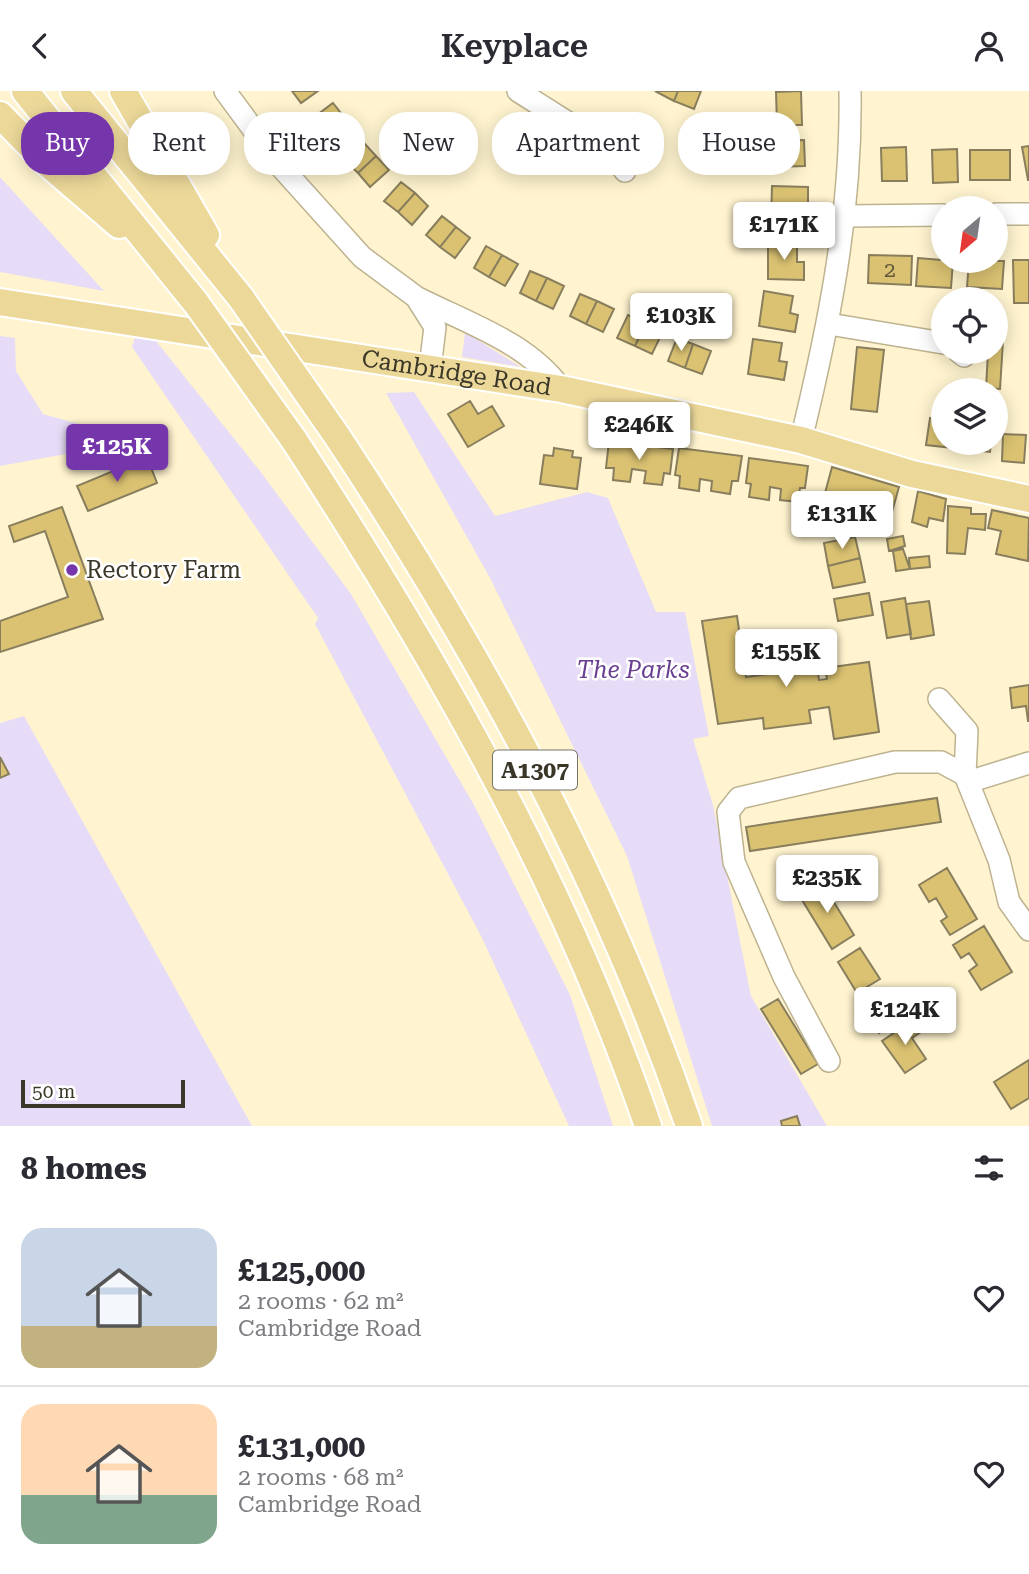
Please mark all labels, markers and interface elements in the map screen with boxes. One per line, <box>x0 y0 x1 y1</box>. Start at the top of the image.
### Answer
icon: back <box>21 27 59 65</box>
text: Keyplace <box>441 27 588 65</box>
icon: person <box>970 27 1008 65</box>
chip: Buy <box>21 112 114 175</box>
chip: Rent <box>128 112 230 175</box>
chip: Filters <box>244 112 365 175</box>
chip: New <box>379 112 478 175</box>
chip: Apartment <box>492 112 664 175</box>
chip: House <box>678 112 800 175</box>
north arrow <box>931 196 1008 273</box>
map controls <box>931 196 1008 455</box>
pin: £171K <box>735 202 833 262</box>
text: £171K <box>749 211 819 238</box>
house number: 2 <box>884 258 896 282</box>
button: locate <box>931 287 1008 364</box>
pin: £103K <box>632 293 730 353</box>
text: £103K <box>646 302 716 329</box>
street label: Cambridge Road <box>360 344 553 401</box>
button: layers <box>931 378 1008 455</box>
pin: £246K <box>590 403 688 462</box>
text: £246K <box>604 411 674 438</box>
pin: £125K <box>68 425 166 484</box>
text: £125K <box>82 433 152 460</box>
pin: £131K <box>793 491 891 551</box>
text: £131K <box>807 500 877 527</box>
place label: Rectory Farm <box>86 556 241 584</box>
marker: Rectory Farm <box>64 562 80 578</box>
pin: £155K <box>737 629 835 689</box>
text: £155K <box>751 638 821 665</box>
park label: The Parks <box>576 656 690 684</box>
road number: A1307 <box>493 751 577 789</box>
pin: £235K <box>778 855 876 915</box>
text: £235K <box>792 864 862 891</box>
pin: £124K <box>856 988 954 1047</box>
text: £124K <box>870 996 940 1023</box>
scale bar <box>21 1077 186 1109</box>
text: 50 m <box>32 1080 75 1103</box>
icon: filters <box>970 1149 1008 1187</box>
text: 8 homes <box>21 1151 147 1186</box>
text: £125,000 <box>238 1253 365 1288</box>
icon: home <box>77 1256 161 1340</box>
icon: heart <box>970 1279 1008 1317</box>
text: 2 rooms · 62 m² <box>238 1288 404 1315</box>
text: Cambridge Road <box>238 1315 421 1342</box>
text: £131,000 <box>238 1429 365 1464</box>
icon: home <box>77 1432 161 1516</box>
icon: heart <box>970 1455 1008 1493</box>
text: 2 rooms · 68 m² <box>238 1464 404 1491</box>
text: Cambridge Road <box>238 1491 421 1518</box>

